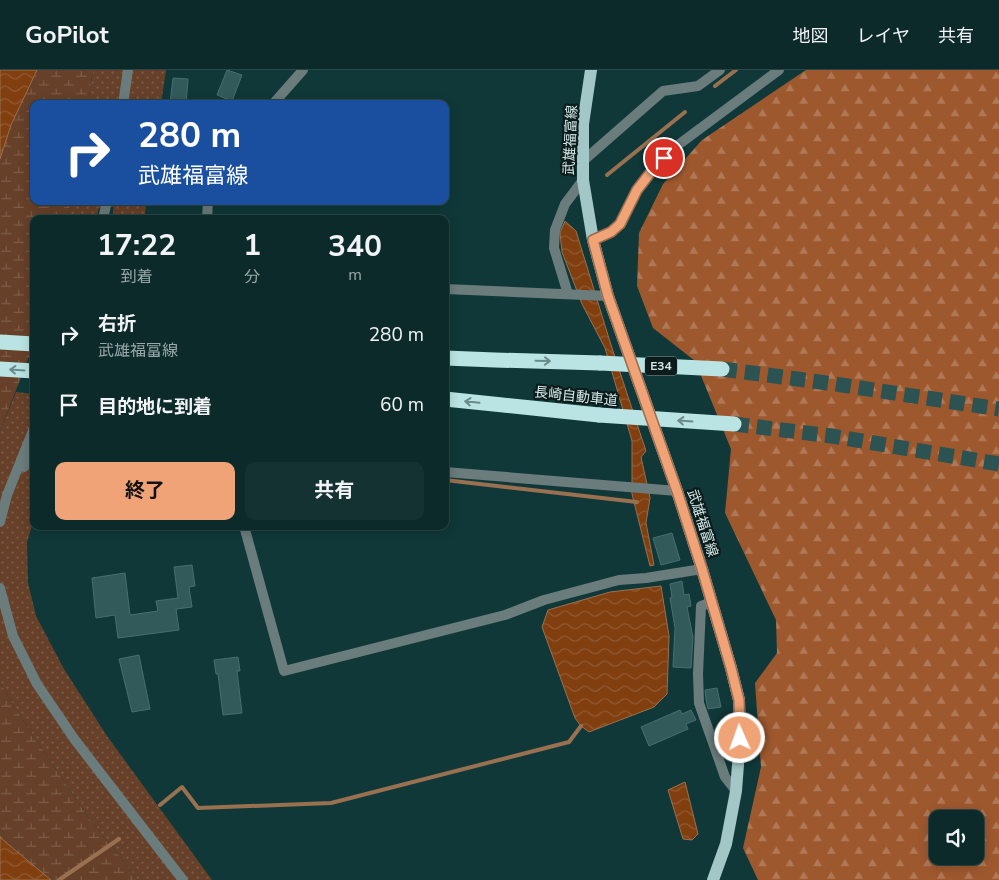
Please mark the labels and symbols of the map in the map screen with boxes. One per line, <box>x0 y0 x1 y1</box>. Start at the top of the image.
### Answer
street label: 武雄福富線 <box>559 105 582 175</box>
pin <box>643 137 685 179</box>
road number: E34 <box>645 356 677 376</box>
one-way arrow <box>535 357 551 366</box>
one-way arrow <box>9 366 25 375</box>
street label: 長崎自動車道 <box>533 383 619 410</box>
one-way arrow <box>464 397 480 406</box>
one-way arrow <box>678 417 694 426</box>
street label: 武雄福富線 <box>683 487 722 559</box>
position arrow <box>713 711 765 763</box>

